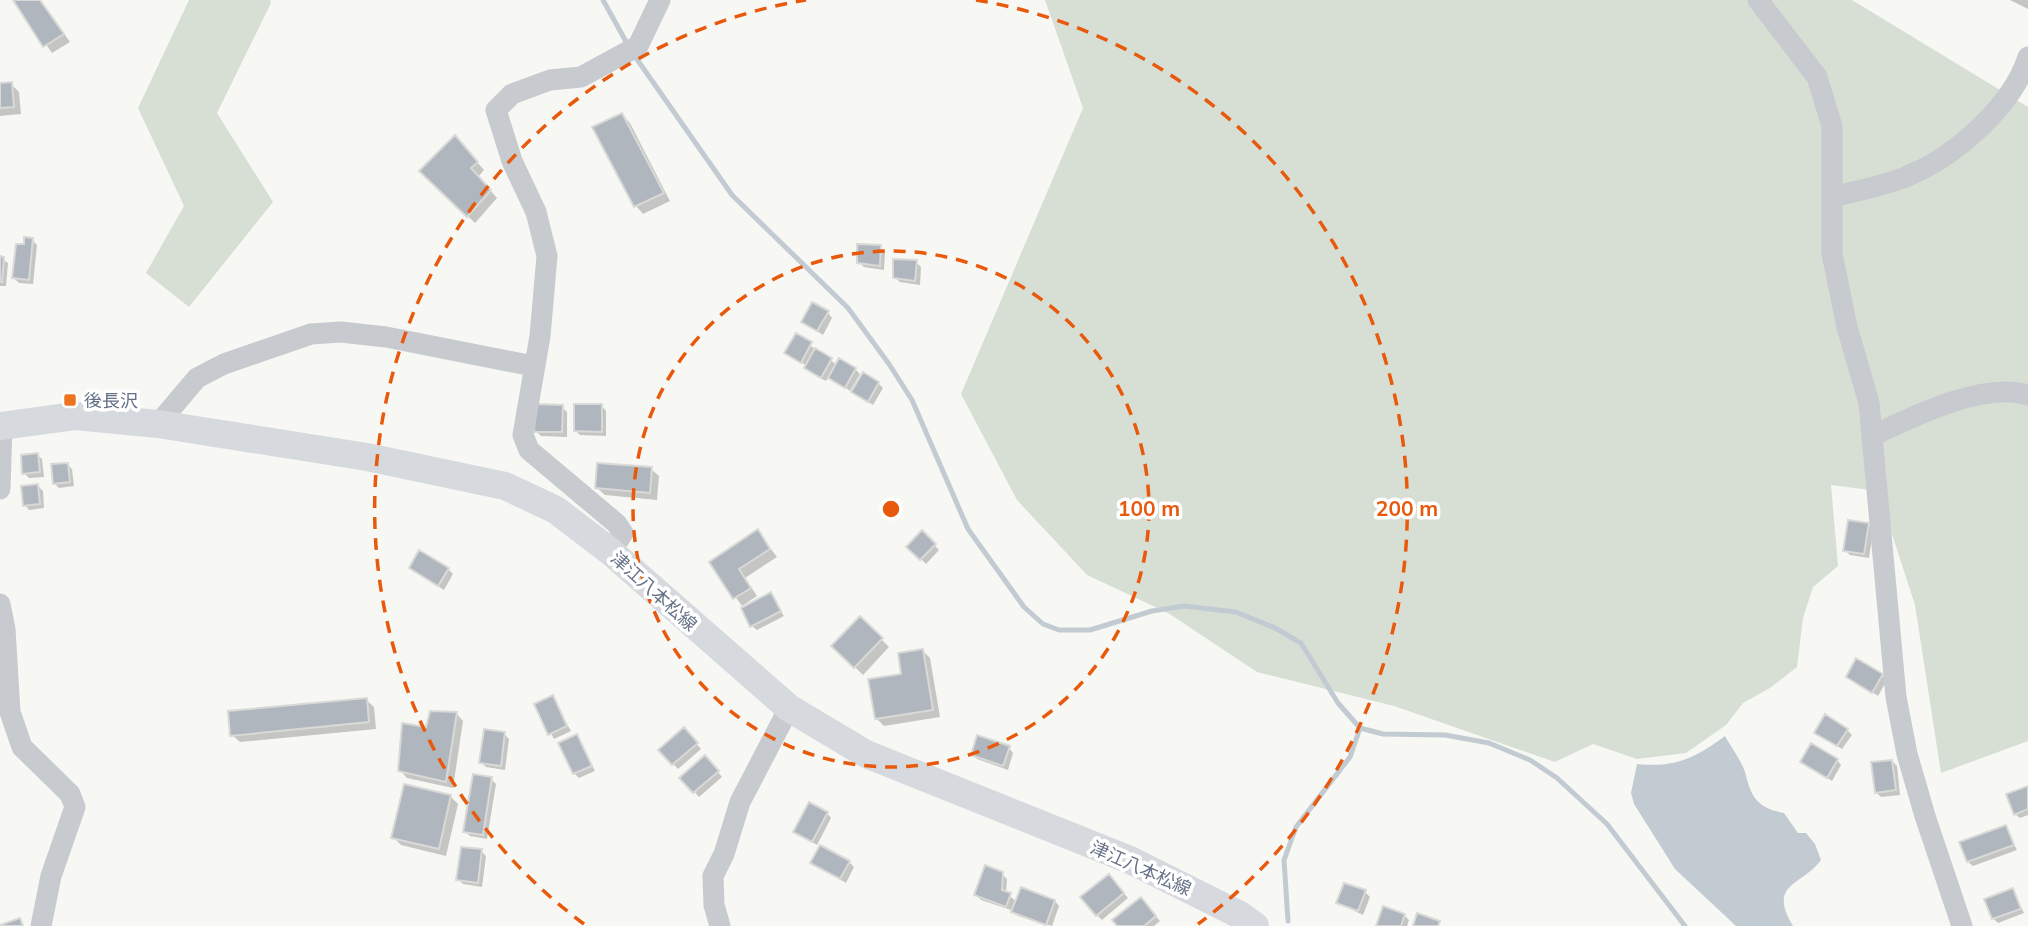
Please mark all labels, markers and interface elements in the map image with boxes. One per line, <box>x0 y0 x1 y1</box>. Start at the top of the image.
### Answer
place label: 後長沢 <box>84 389 138 412</box>
marker: 後長沢 <box>62 392 78 408</box>
text: 100 m <box>1118 495 1180 521</box>
text: 200 m <box>1376 495 1438 521</box>
centre of rings <box>879 497 903 521</box>
street label: 津江八本松線 <box>606 546 702 636</box>
street label: 津江八本松線 <box>1087 836 1195 900</box>

